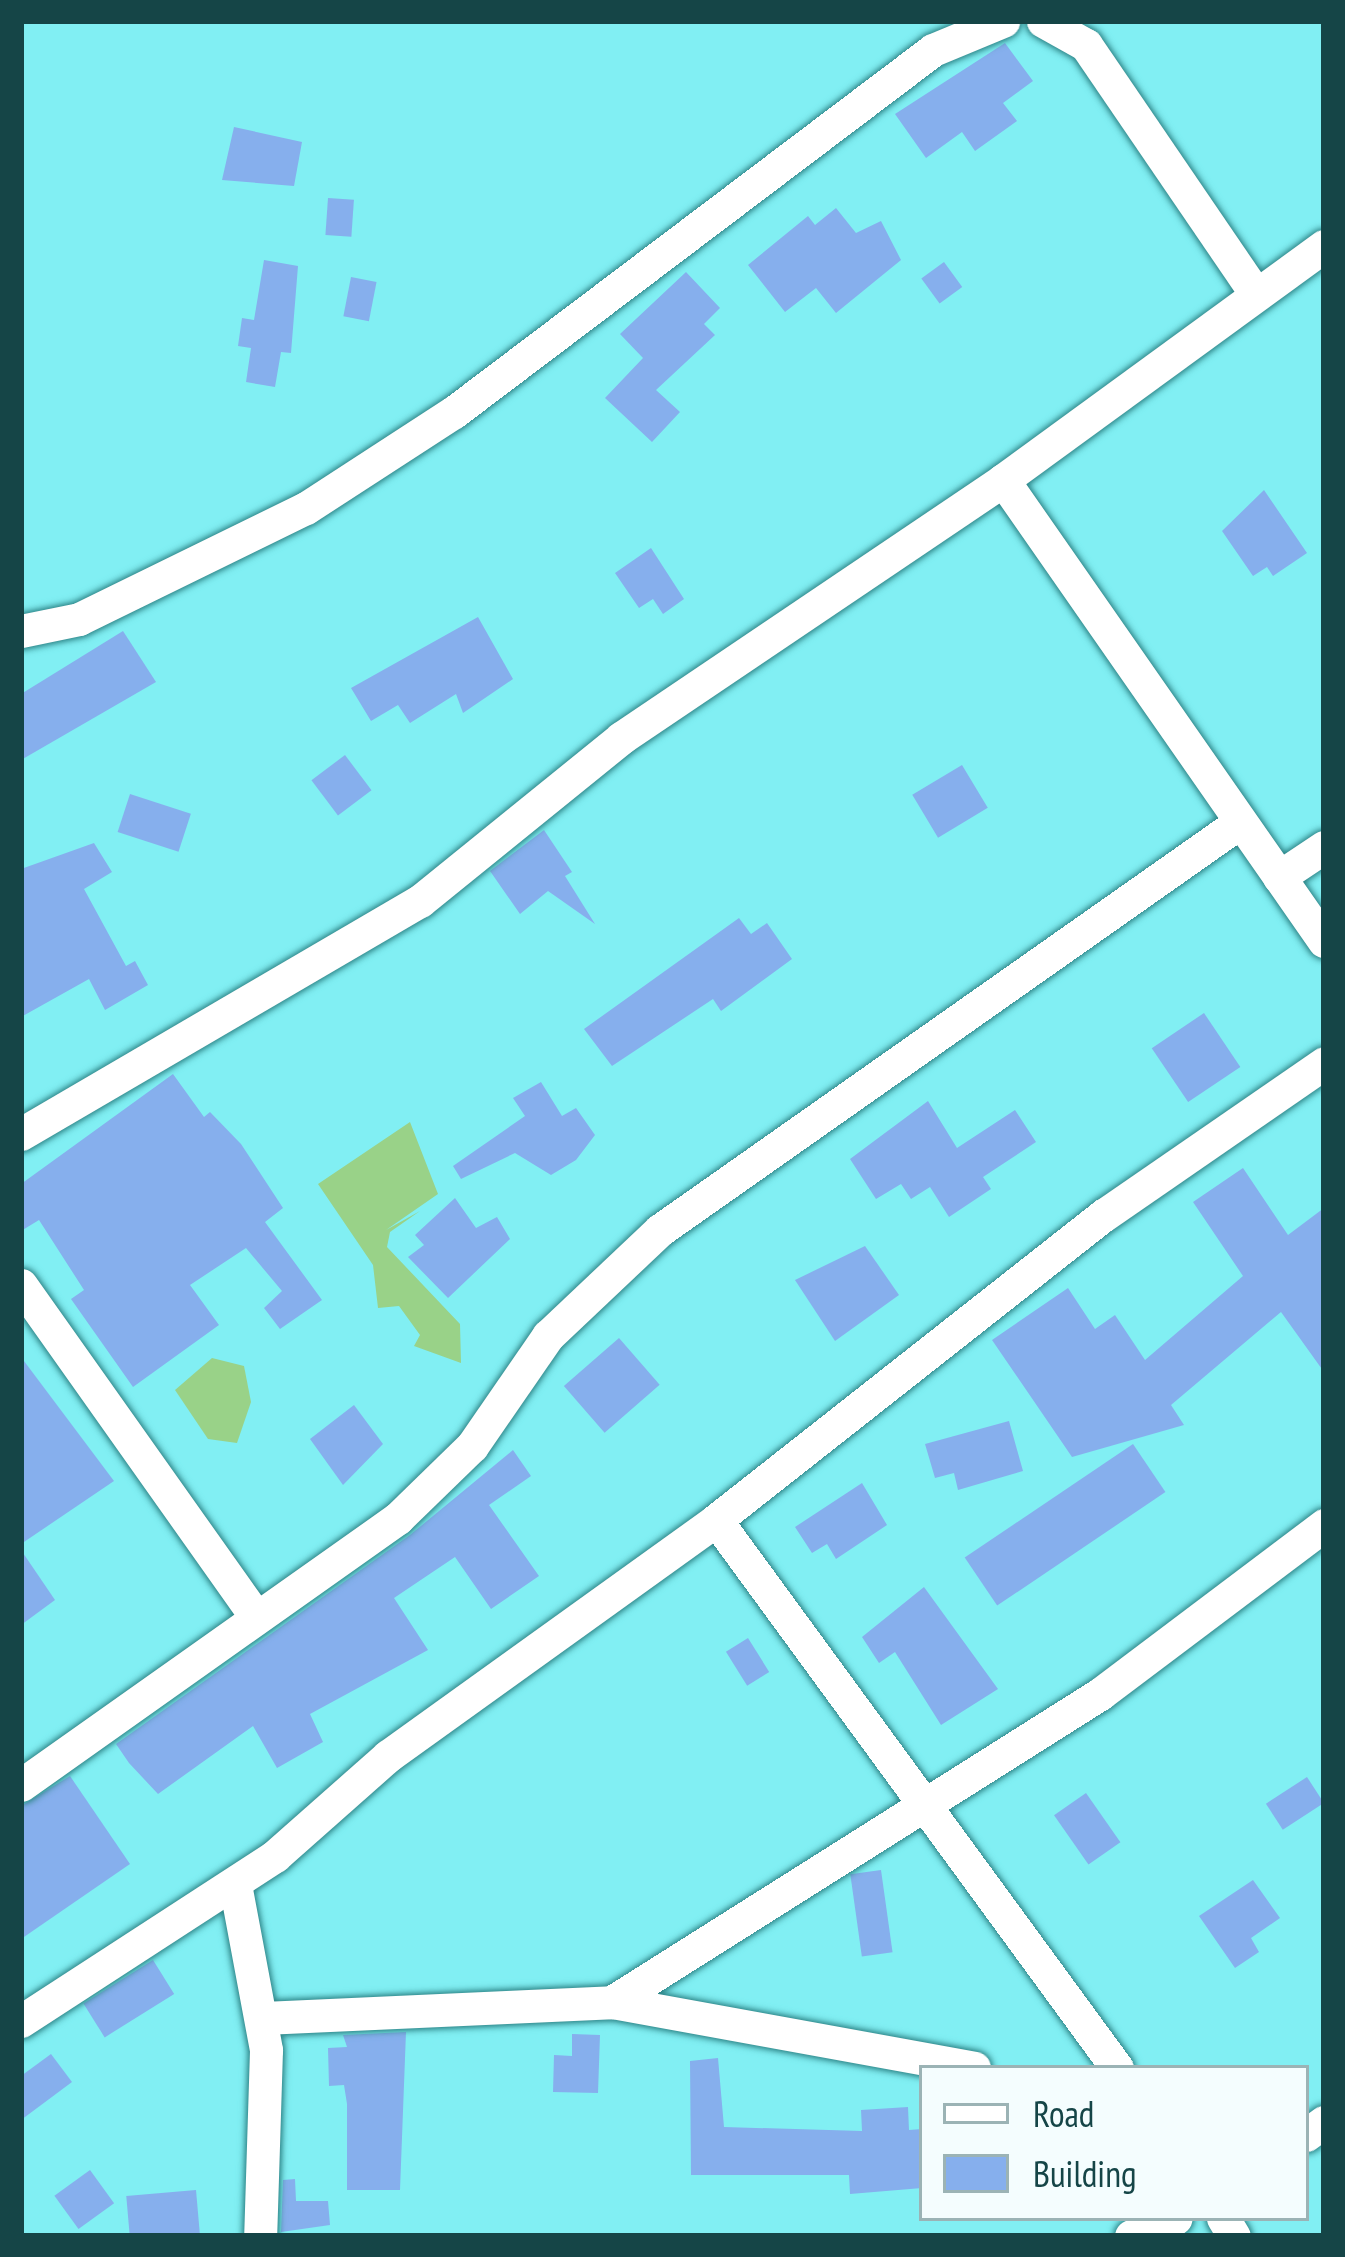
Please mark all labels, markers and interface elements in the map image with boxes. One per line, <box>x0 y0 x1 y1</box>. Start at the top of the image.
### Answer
legend <box>919 2065 1309 2221</box>
text: Road <box>1033 2090 1094 2137</box>
text: Building <box>1033 2150 1137 2197</box>

